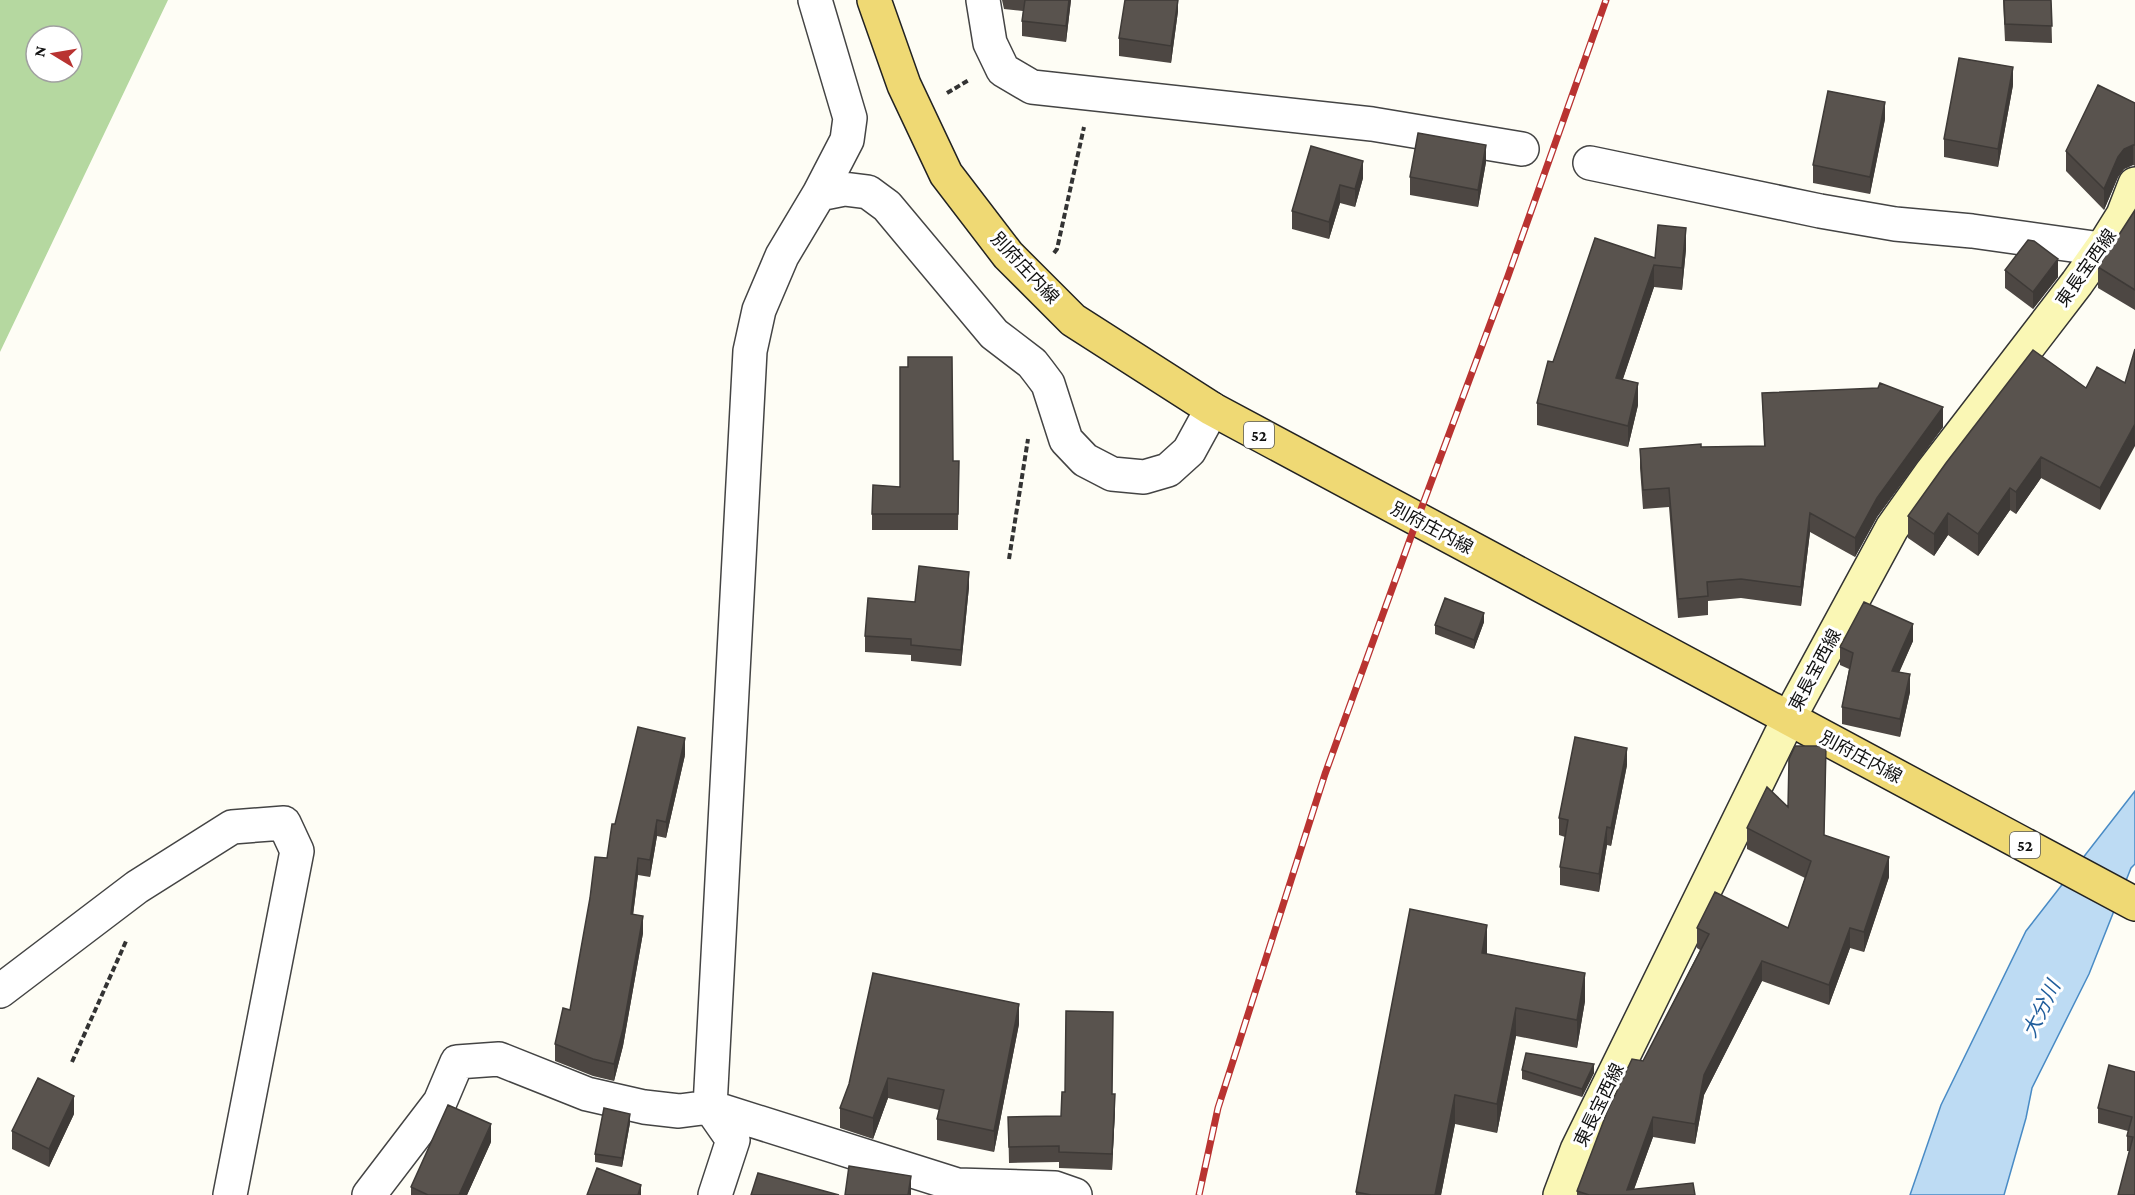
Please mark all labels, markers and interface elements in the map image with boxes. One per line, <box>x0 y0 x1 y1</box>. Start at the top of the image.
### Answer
north arrow <box>24 24 84 84</box>
text: N <box>30 44 49 58</box>
street label: 東長宝西線 <box>2052 225 2120 311</box>
street label: 別府庄内線 <box>987 228 1063 308</box>
road number: 52 <box>1244 422 1274 448</box>
street label: 別府庄内線 <box>1388 498 1476 558</box>
street label: 東長宝西線 <box>1785 626 1845 714</box>
street label: 別府庄内線 <box>1817 727 1905 787</box>
road number: 52 <box>2010 832 2040 858</box>
water label: 大分川 <box>2018 975 2065 1041</box>
street label: 東長宝西線 <box>1570 1060 1628 1150</box>

